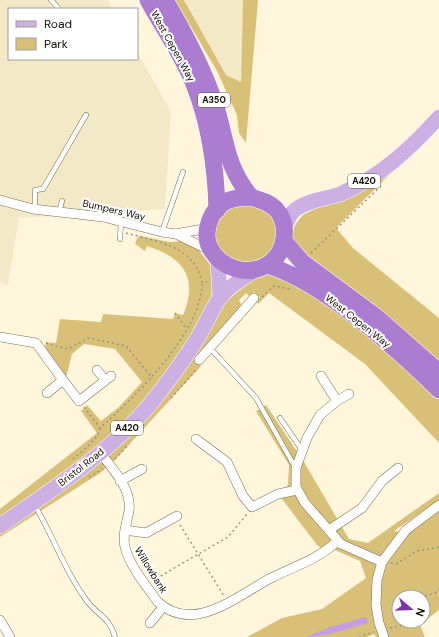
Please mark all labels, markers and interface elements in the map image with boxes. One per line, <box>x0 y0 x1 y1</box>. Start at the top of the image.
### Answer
legend <box>8 8 138 60</box>
street label: West Cepen Way <box>148 8 198 84</box>
text: Road <box>44 16 72 32</box>
text: Park <box>44 36 68 52</box>
road number: A350 <box>198 93 230 107</box>
road number: A420 <box>348 174 380 188</box>
street label: Bumpers Way <box>81 196 147 224</box>
street label: West Cepen Way <box>323 291 394 351</box>
road number: A420 <box>111 421 143 435</box>
street label: Bristol Road <box>55 445 107 489</box>
street label: Willowbank <box>132 544 170 596</box>
north arrow <box>391 589 431 629</box>
text: N <box>413 606 428 618</box>

